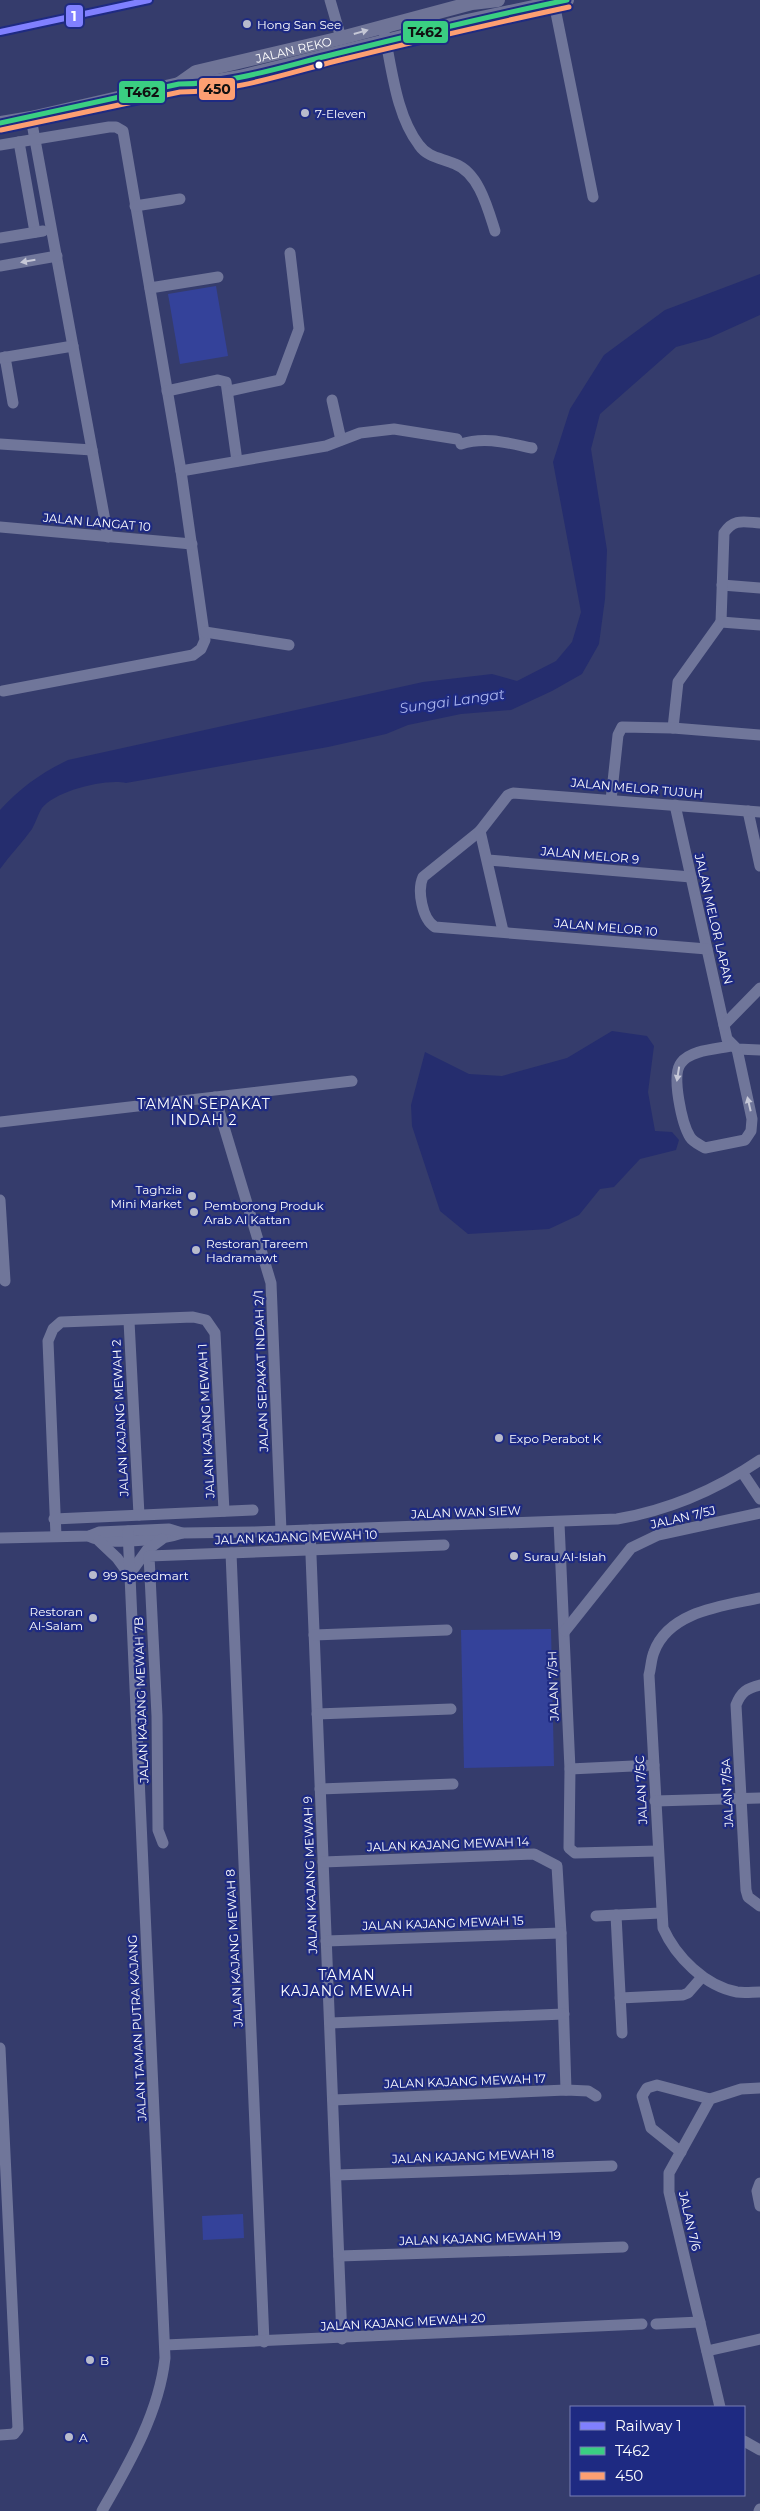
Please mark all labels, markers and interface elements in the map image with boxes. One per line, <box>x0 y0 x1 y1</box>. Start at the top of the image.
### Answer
line badge: 1 <box>65 4 84 28</box>
text: 1 <box>71 7 77 25</box>
place label: Hong San See <box>257 17 341 32</box>
marker: Hong San See <box>241 18 253 30</box>
line badge: T462 <box>402 20 449 44</box>
text: T462 <box>408 23 442 41</box>
one-way arrow <box>354 28 369 36</box>
street label: JALAN REKO <box>253 33 333 66</box>
unlabelled marker <box>314 60 324 70</box>
line badge: 450 <box>198 77 236 101</box>
line badge: T462 <box>118 80 166 104</box>
text: 450 <box>203 80 231 98</box>
text: T462 <box>125 83 159 101</box>
place label: 7-Eleven <box>315 106 366 121</box>
marker: 7-Eleven <box>299 107 311 119</box>
one-way arrow <box>20 258 36 266</box>
street label: JALAN LANGAT 10 <box>41 510 152 534</box>
water label: Sungai Langat <box>398 685 506 717</box>
street label: JALAN MELOR TUJUH <box>569 775 704 801</box>
street label: JALAN MELOR 9 <box>539 843 640 867</box>
street label: JALAN MELOR LAPAN <box>691 851 736 986</box>
street label: JALAN MELOR 10 <box>553 915 658 939</box>
one-way arrow <box>674 1067 682 1083</box>
district label: TAMAN SEPAKAT INDAH 2 <box>137 1095 271 1129</box>
one-way arrow <box>745 1097 753 1112</box>
place label: Taghzia Mini Market <box>111 1182 182 1211</box>
marker: Taghzia Mini Market <box>186 1190 198 1202</box>
place label: Pemborong Produk Arab Al Kattan <box>204 1198 324 1227</box>
marker: Pemborong Produk Arab Al Kattan <box>188 1206 200 1218</box>
place label: Restoran Tareem Hadramawt <box>206 1236 308 1265</box>
marker: Restoran Tareem Hadramawt <box>190 1244 202 1256</box>
street label: JALAN SEPAKAT INDAH 2/1 <box>251 1290 271 1453</box>
street label: JALAN KAJANG MEWAH 2 <box>108 1339 132 1498</box>
street label: JALAN KAJANG MEWAH 1 <box>194 1343 218 1500</box>
place label: Expo Perabot K <box>509 1431 602 1446</box>
marker: Expo Perabot K <box>493 1432 505 1444</box>
street label: JALAN 7/5J <box>648 1502 717 1532</box>
street label: JALAN WAN SIEW <box>410 1503 521 1521</box>
street label: JALAN KAJANG MEWAH 10 <box>213 1527 378 1547</box>
place label: Surau Al-Islah <box>524 1549 606 1564</box>
marker: Surau Al-Islah <box>508 1550 520 1562</box>
place label: 99 Speedmart <box>103 1568 189 1583</box>
marker: 99 Speedmart <box>87 1569 99 1581</box>
place label: Restoran Al-Salam <box>29 1604 83 1633</box>
marker: Restoran Al-Salam <box>87 1612 99 1624</box>
street label: JALAN KAJANG MEWAH 7B <box>131 1617 151 1784</box>
street label: JALAN 7/5H <box>544 1651 562 1722</box>
street label: JALAN 7/5C <box>632 1755 650 1826</box>
street label: JALAN 7/5A <box>718 1758 736 1829</box>
street label: JALAN KAJANG MEWAH 9 <box>300 1796 320 1955</box>
street label: JALAN KAJANG MEWAH 14 <box>365 1834 530 1854</box>
street label: JALAN KAJANG MEWAH 8 <box>222 1868 246 2028</box>
street label: JALAN KAJANG MEWAH 15 <box>361 1913 524 1933</box>
street label: JALAN TAMAN PUTRA KAJANG <box>125 1934 149 2123</box>
district label: TAMAN KAJANG MEWAH <box>280 1966 414 2000</box>
street label: JALAN KAJANG MEWAH 17 <box>383 2071 546 2091</box>
street label: JALAN KAJANG MEWAH 18 <box>391 2146 555 2166</box>
street label: JALAN 7/6 <box>676 2189 704 2252</box>
street label: JALAN KAJANG MEWAH 19 <box>398 2228 561 2248</box>
street label: JALAN KAJANG MEWAH 20 <box>319 2310 486 2334</box>
place label: B <box>100 2353 109 2368</box>
marker: B <box>84 2354 96 2366</box>
legend <box>570 2406 745 2496</box>
text: Railway 1 <box>615 2416 682 2435</box>
place label: A <box>79 2430 88 2445</box>
marker: A <box>63 2431 75 2443</box>
text: T462 <box>615 2441 650 2460</box>
text: 450 <box>615 2466 643 2485</box>

